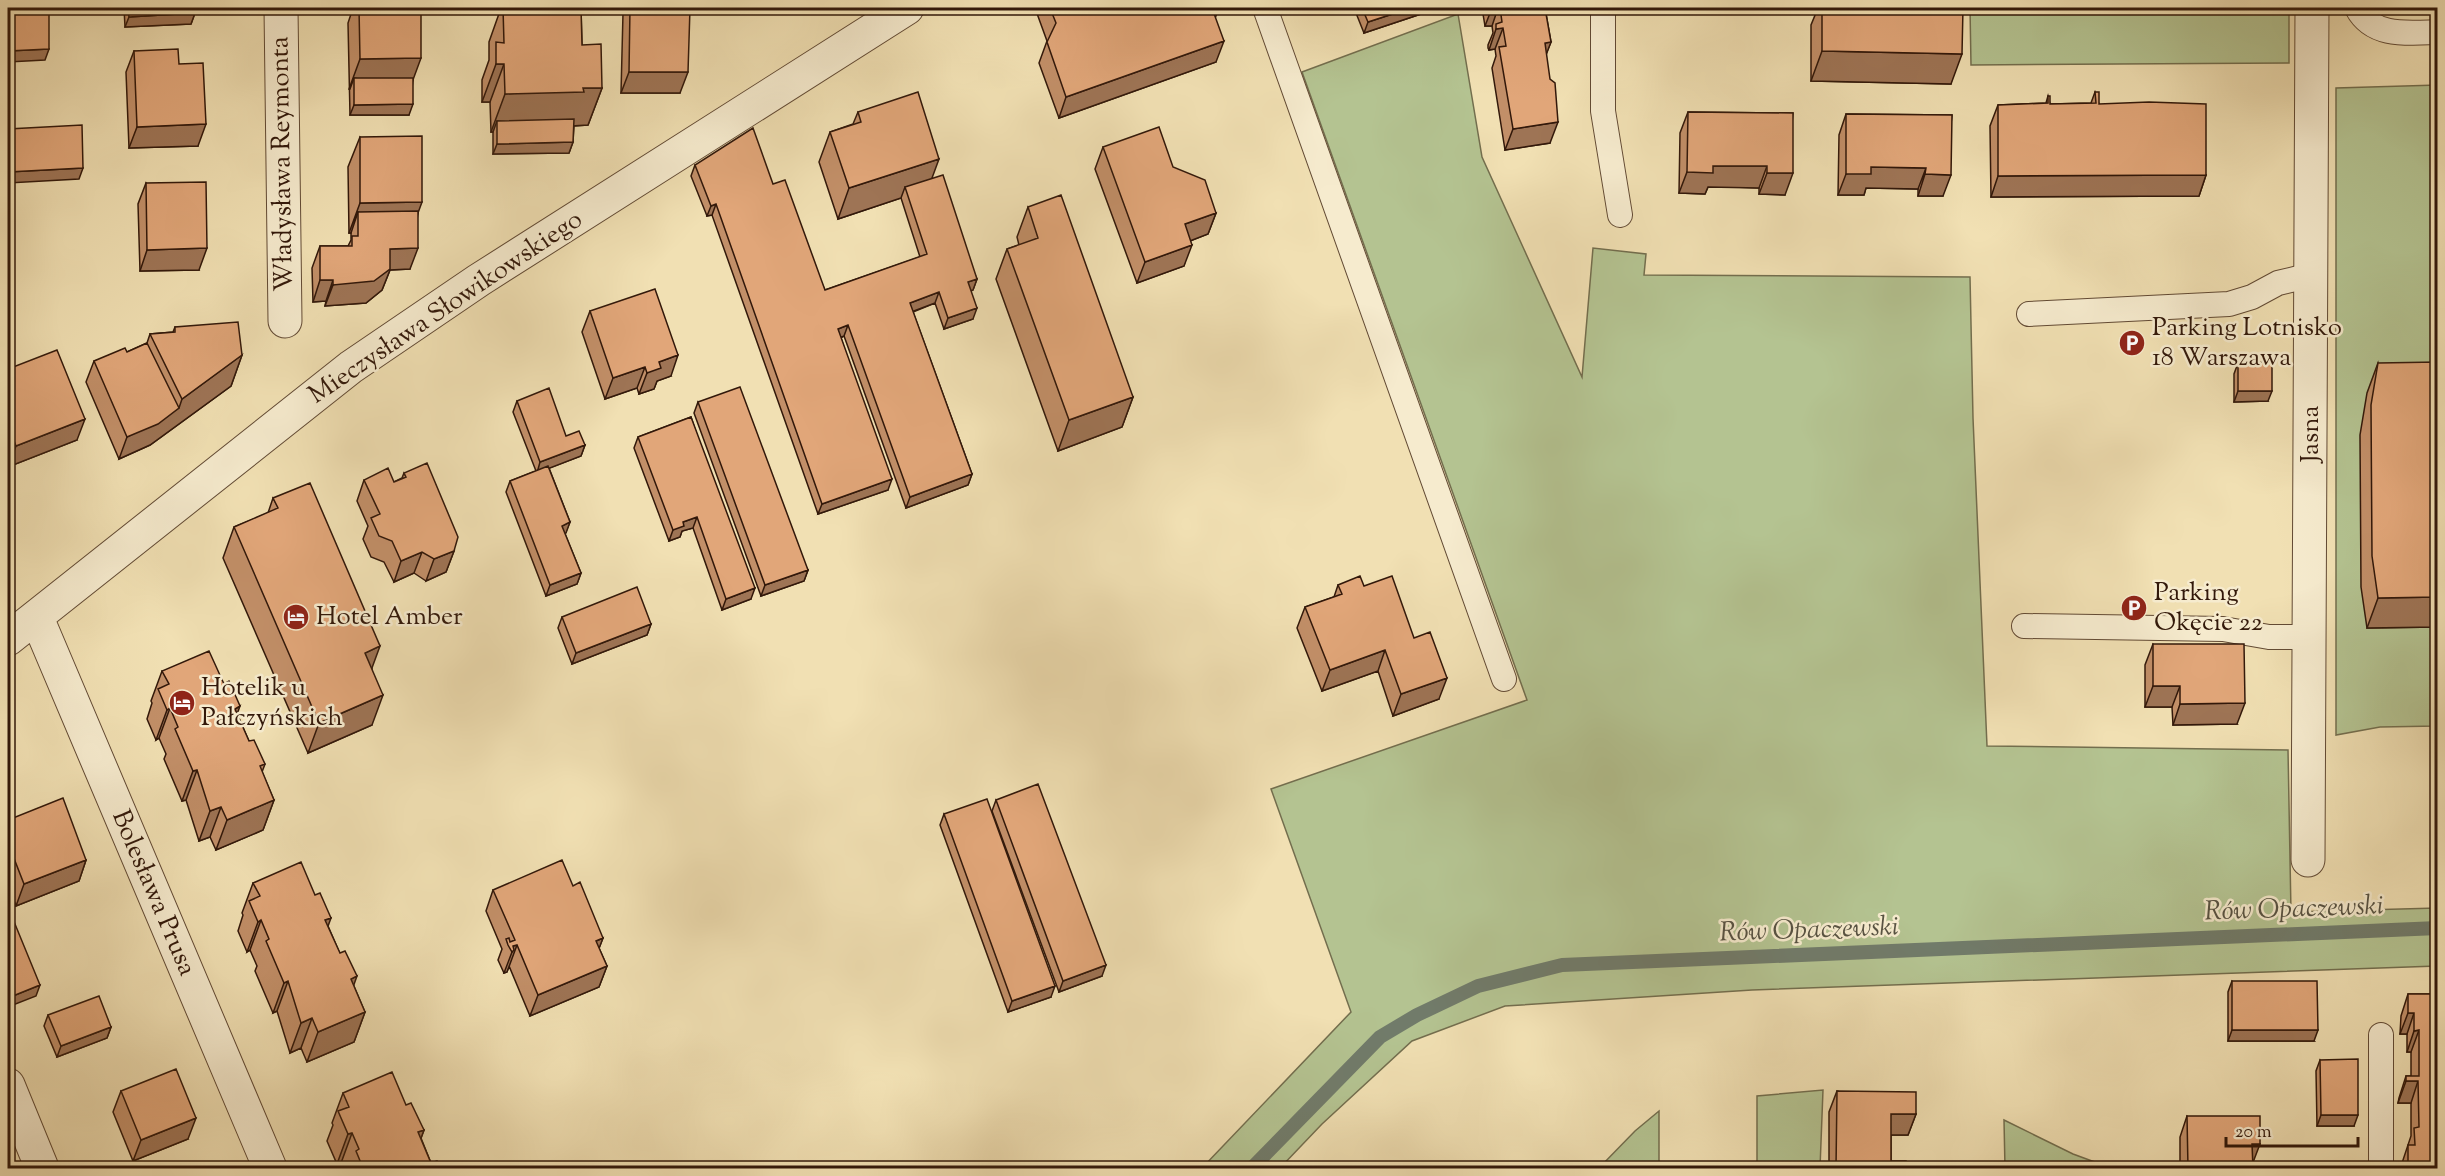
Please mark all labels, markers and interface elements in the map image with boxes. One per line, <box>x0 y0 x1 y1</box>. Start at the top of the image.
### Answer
street label: Władysława Reymonta <box>262 36 304 292</box>
street label: Mieczysława Słowikowskiego <box>301 202 591 414</box>
place label: Parking Lotnisko 18 Warszawa <box>2152 310 2342 377</box>
parking icon: Parking Lotnisko 18 Warszawa <box>2117 328 2147 358</box>
street label: Jasna <box>2293 405 2330 465</box>
place label: Parking Okęcie 22 <box>2154 575 2263 642</box>
parking icon: Parking Okęcie 22 <box>2119 593 2149 623</box>
place label: Hotel Amber <box>316 599 463 636</box>
hotel icon: Hotel Amber <box>281 602 311 632</box>
place label: Hotelik u Pałczyńskich <box>201 670 343 737</box>
hotel icon: Hotelik u Pałczyńskich <box>167 688 197 718</box>
street label: Bolesława Prusa <box>101 804 205 982</box>
water label: Rów Opaczewski <box>2204 887 2384 933</box>
water label: Rów Opaczewski <box>1719 908 1899 954</box>
scale bar <box>2226 1110 2358 1148</box>
text: 20 m <box>2235 1120 2272 1146</box>

